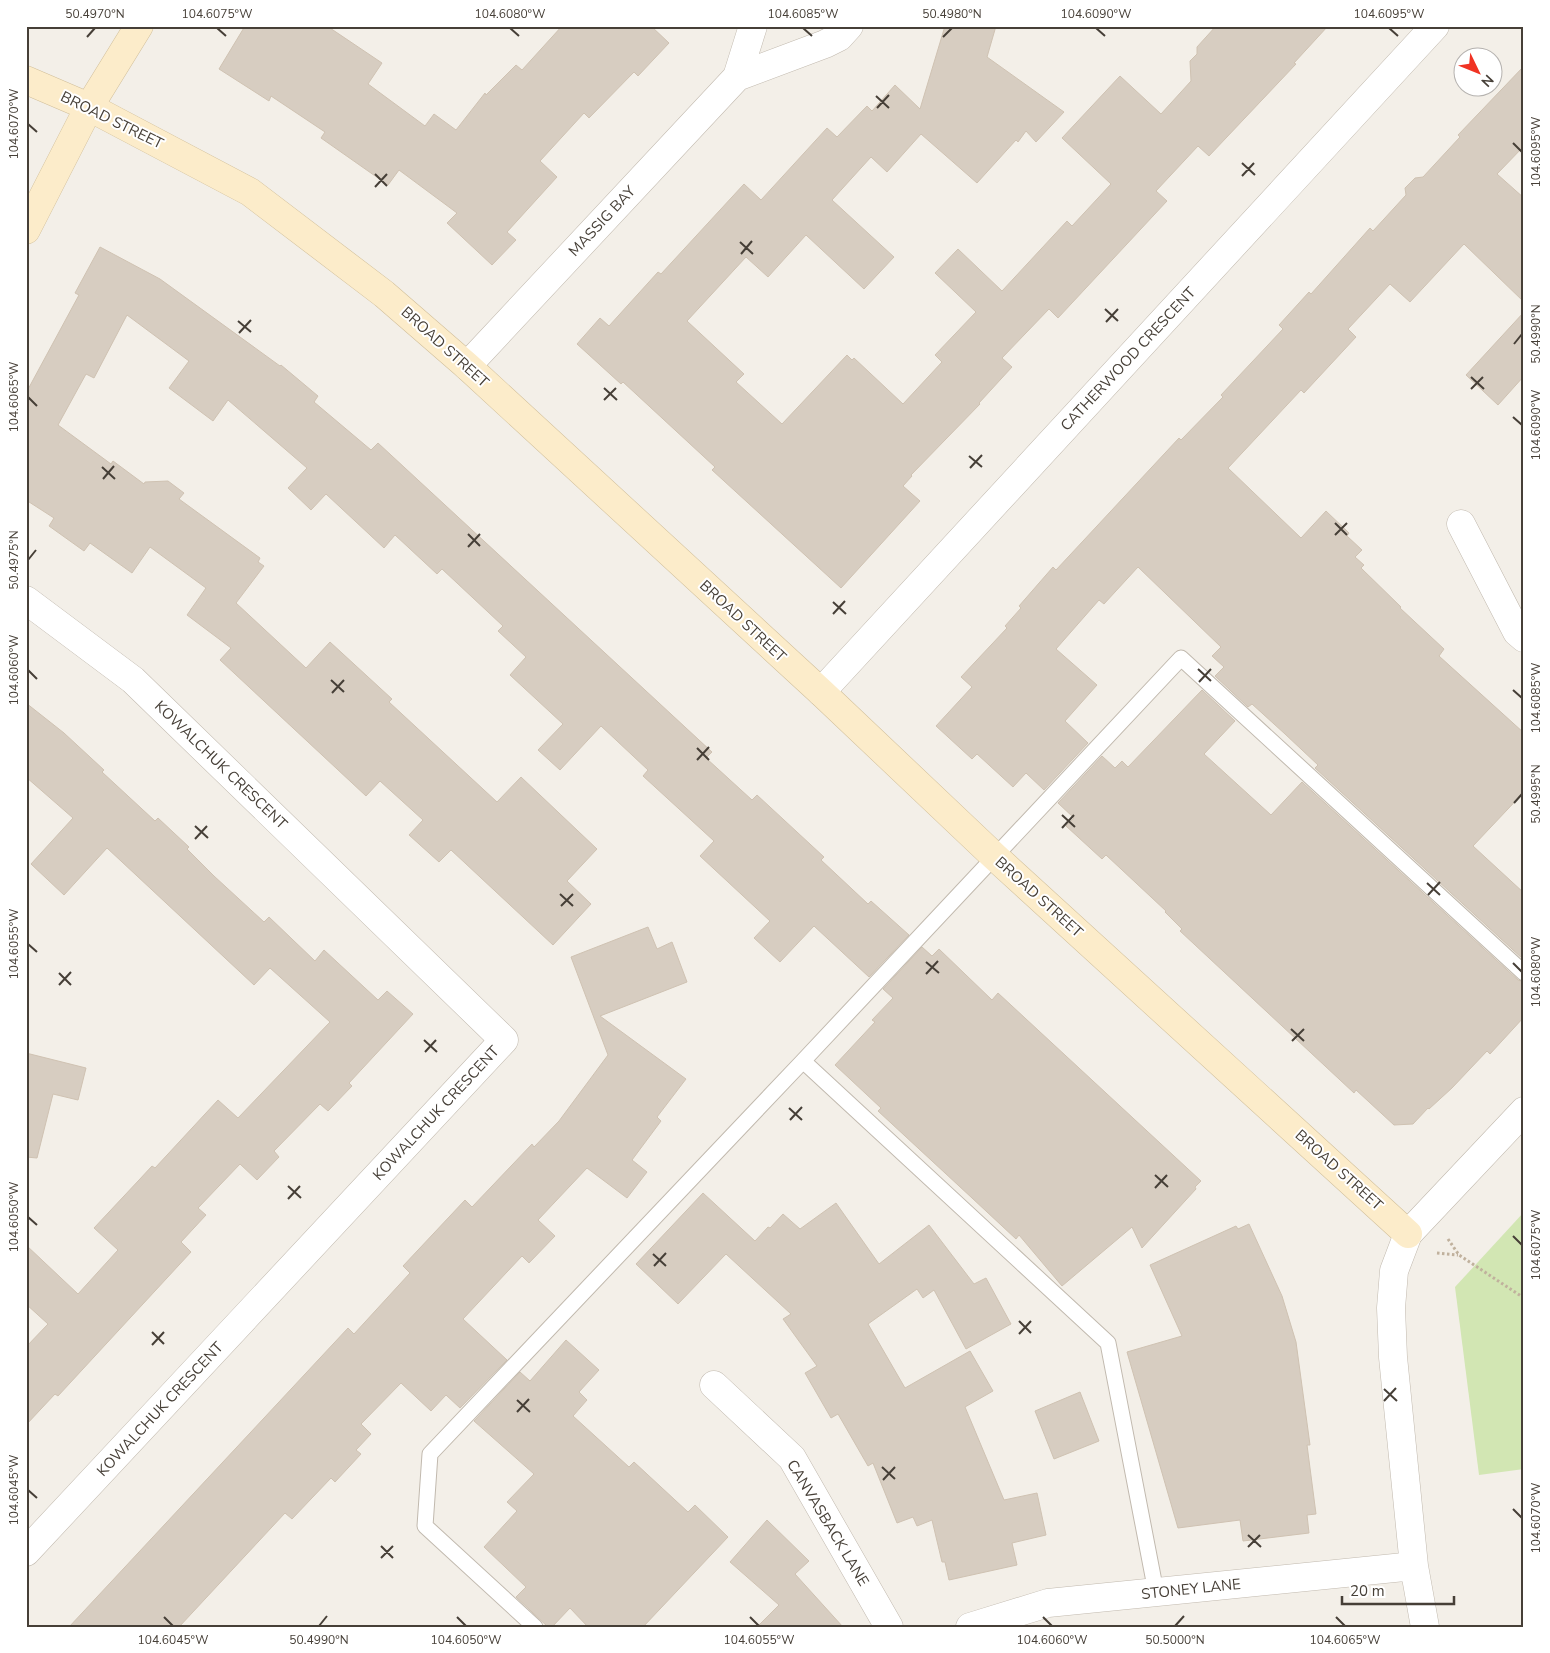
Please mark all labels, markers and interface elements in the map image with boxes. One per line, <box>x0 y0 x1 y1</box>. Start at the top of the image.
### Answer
text: 50.4970°N <box>65 6 125 22</box>
text: 104.6075°W <box>181 6 253 22</box>
text: 104.6080°W <box>474 6 546 22</box>
text: 104.6085°W <box>767 6 839 22</box>
text: 50.4980°N <box>922 6 982 22</box>
text: 104.6090°W <box>1060 6 1132 22</box>
text: 104.6095°W <box>1353 6 1425 22</box>
north arrow <box>1452 48 1502 98</box>
text: N <box>1477 70 1498 91</box>
street label: BROAD STREET <box>57 87 167 153</box>
text: 104.6070°W <box>6 88 22 160</box>
text: 104.6095°W <box>1528 116 1544 188</box>
street label: MASSIG BAY <box>564 181 641 261</box>
street label: CATHERWOOD CRESCENT <box>1056 283 1200 435</box>
street label: BROAD STREET <box>397 302 493 392</box>
text: 50.4990°N <box>1528 304 1544 364</box>
text: 104.6065°W <box>6 361 22 433</box>
text: 104.6090°W <box>1528 389 1544 461</box>
text: 50.4975°N <box>6 530 22 590</box>
street label: BROAD STREET <box>695 576 791 666</box>
text: 104.6060°W <box>6 634 22 706</box>
text: 104.6085°W <box>1528 662 1544 734</box>
street label: KOWALCHUK CRESCENT <box>150 696 292 834</box>
text: 50.4995°N <box>1528 764 1544 824</box>
street label: BROAD STREET <box>991 852 1087 942</box>
text: 104.6055°W <box>6 908 22 980</box>
text: 104.6080°W <box>1528 936 1544 1008</box>
street label: KOWALCHUK CRESCENT <box>368 1041 504 1185</box>
street label: BROAD STREET <box>1291 1125 1387 1215</box>
text: 104.6050°W <box>6 1181 22 1253</box>
text: 104.6075°W <box>1528 1209 1544 1281</box>
street label: KOWALCHUK CRESCENT <box>92 1337 228 1481</box>
text: 104.6045°W <box>6 1454 22 1526</box>
street label: CANVASBACK LANE <box>782 1456 874 1590</box>
text: 104.6070°W <box>1528 1482 1544 1554</box>
scale bar <box>1342 1573 1455 1605</box>
street label: STONEY LANE <box>1140 1574 1242 1604</box>
text: 20 m <box>1350 1581 1385 1601</box>
text: 104.6045°W <box>137 1632 209 1648</box>
text: 50.4990°N <box>289 1632 349 1648</box>
text: 104.6050°W <box>430 1632 502 1648</box>
text: 104.6055°W <box>723 1632 795 1648</box>
text: 104.6060°W <box>1016 1632 1088 1648</box>
text: 50.5000°N <box>1145 1632 1205 1648</box>
text: 104.6065°W <box>1309 1632 1381 1648</box>

